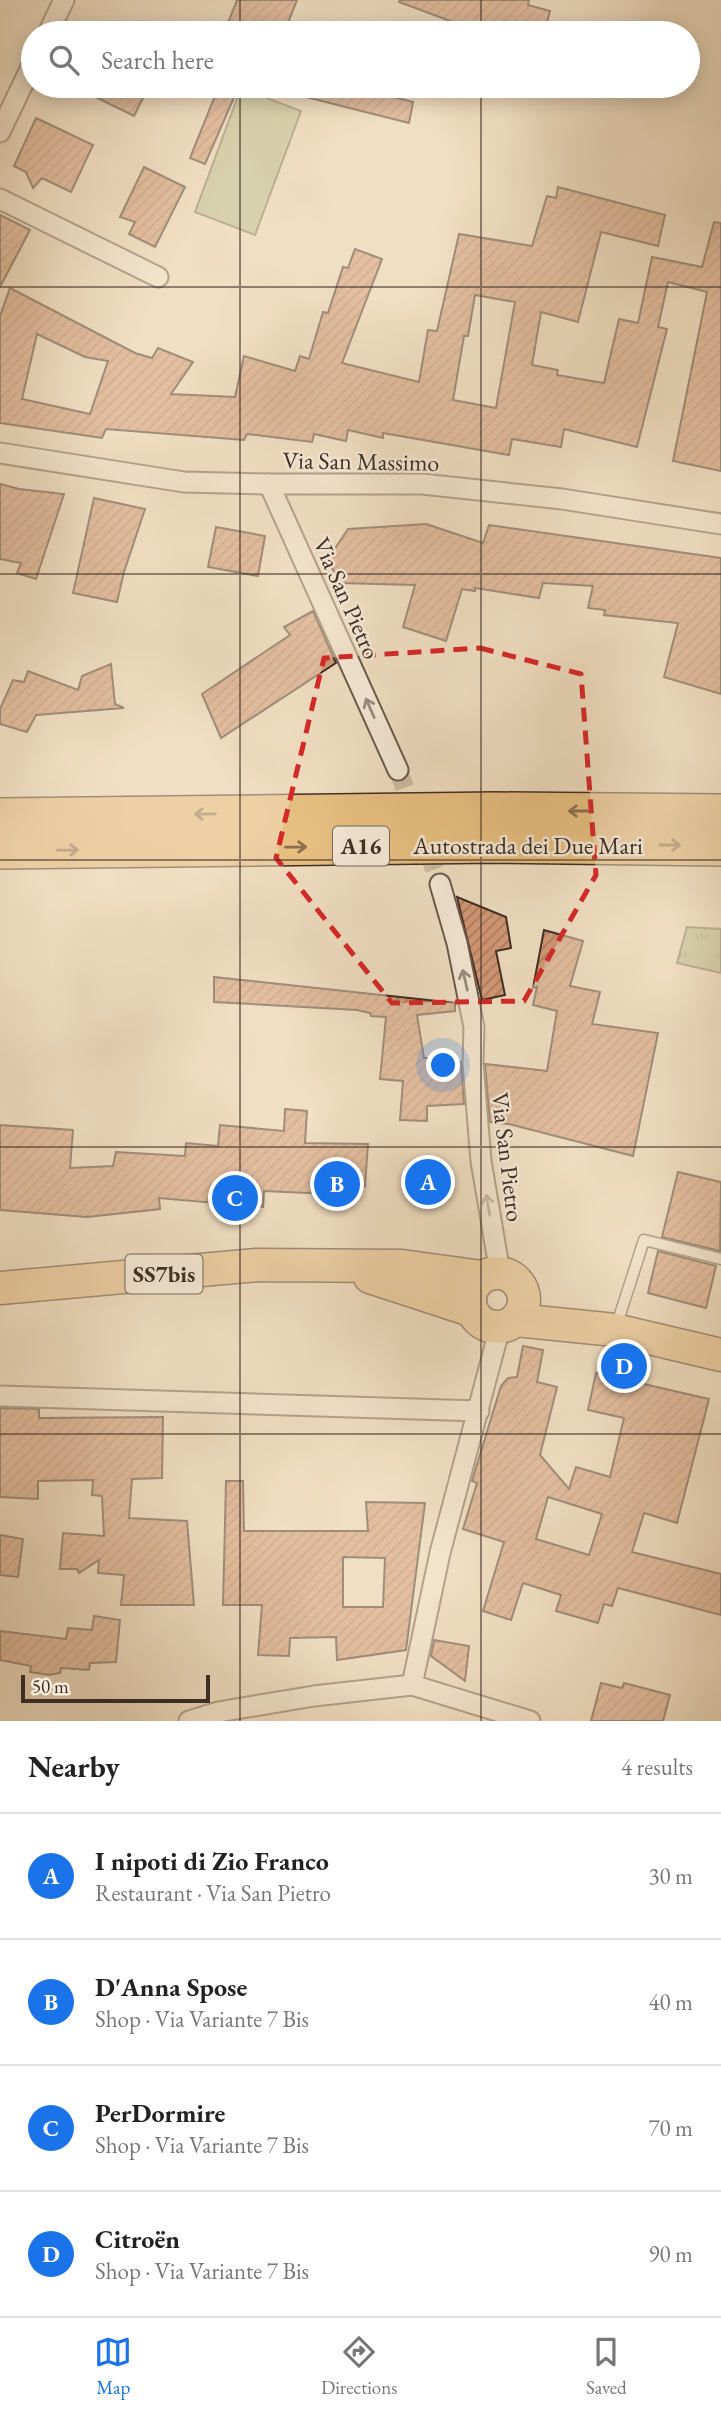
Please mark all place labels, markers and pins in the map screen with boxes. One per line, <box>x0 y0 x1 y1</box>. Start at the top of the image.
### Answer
pin: A <box>405 1156 451 1208</box>
pin: B <box>314 1158 360 1210</box>
pin: C <box>212 1172 258 1224</box>
pin: D <box>601 1340 647 1392</box>

